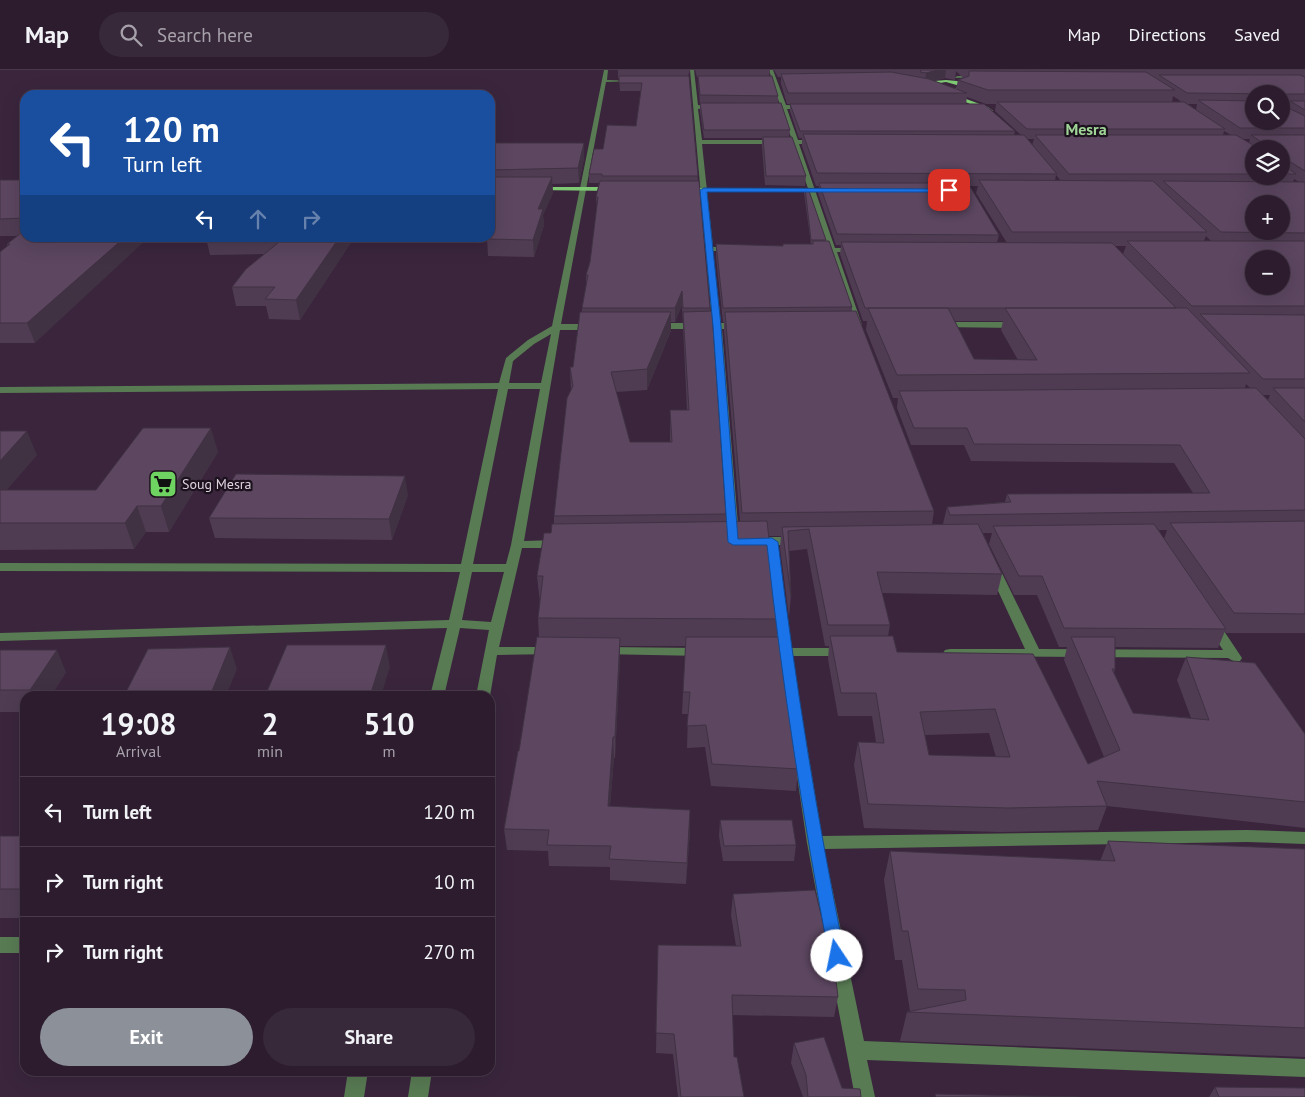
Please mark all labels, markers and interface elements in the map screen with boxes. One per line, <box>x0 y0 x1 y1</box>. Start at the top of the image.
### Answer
search box <box>99 12 449 57</box>
text: Map <box>25 19 69 50</box>
icon: search <box>117 21 145 49</box>
text: Search here <box>157 23 253 47</box>
text: Map <box>1068 23 1100 46</box>
text: Directions <box>1128 23 1206 46</box>
text: Saved <box>1234 23 1280 46</box>
map controls <box>1245 85 1290 295</box>
button: search <box>1245 85 1290 130</box>
text: 120 m <box>123 106 220 152</box>
icon: left <box>40 110 105 175</box>
district label: Mesra <box>1065 119 1107 139</box>
button: layers <box>1245 140 1290 185</box>
text: Turn left <box>123 150 202 178</box>
pin <box>928 169 970 211</box>
icon: arrive <box>935 176 963 204</box>
button: + <box>1245 195 1290 240</box>
icon: left <box>191 205 219 233</box>
icon: ahead <box>244 205 272 233</box>
icon: right <box>297 205 325 233</box>
button: − <box>1245 250 1290 295</box>
supermarket icon: Soug Mesra <box>148 469 178 499</box>
place label: Soug Mesra <box>182 475 252 493</box>
text: 19:08 <box>100 704 177 743</box>
text: 2 <box>262 704 279 743</box>
text: 510 <box>363 704 415 743</box>
text: Arrival <box>116 741 161 761</box>
text: min <box>257 741 283 761</box>
text: m <box>383 741 396 761</box>
icon: left <box>40 798 68 826</box>
text: Turn left <box>83 800 152 824</box>
text: 120 m <box>423 800 475 824</box>
icon: right <box>40 868 68 896</box>
text: Turn right <box>83 870 163 894</box>
text: 10 m <box>434 870 475 894</box>
position arrow <box>810 929 862 981</box>
icon: right <box>40 938 68 966</box>
text: Turn right <box>83 940 163 964</box>
text: 270 m <box>423 940 475 964</box>
button: Exit <box>40 1008 253 1066</box>
button: Share <box>263 1008 475 1066</box>

